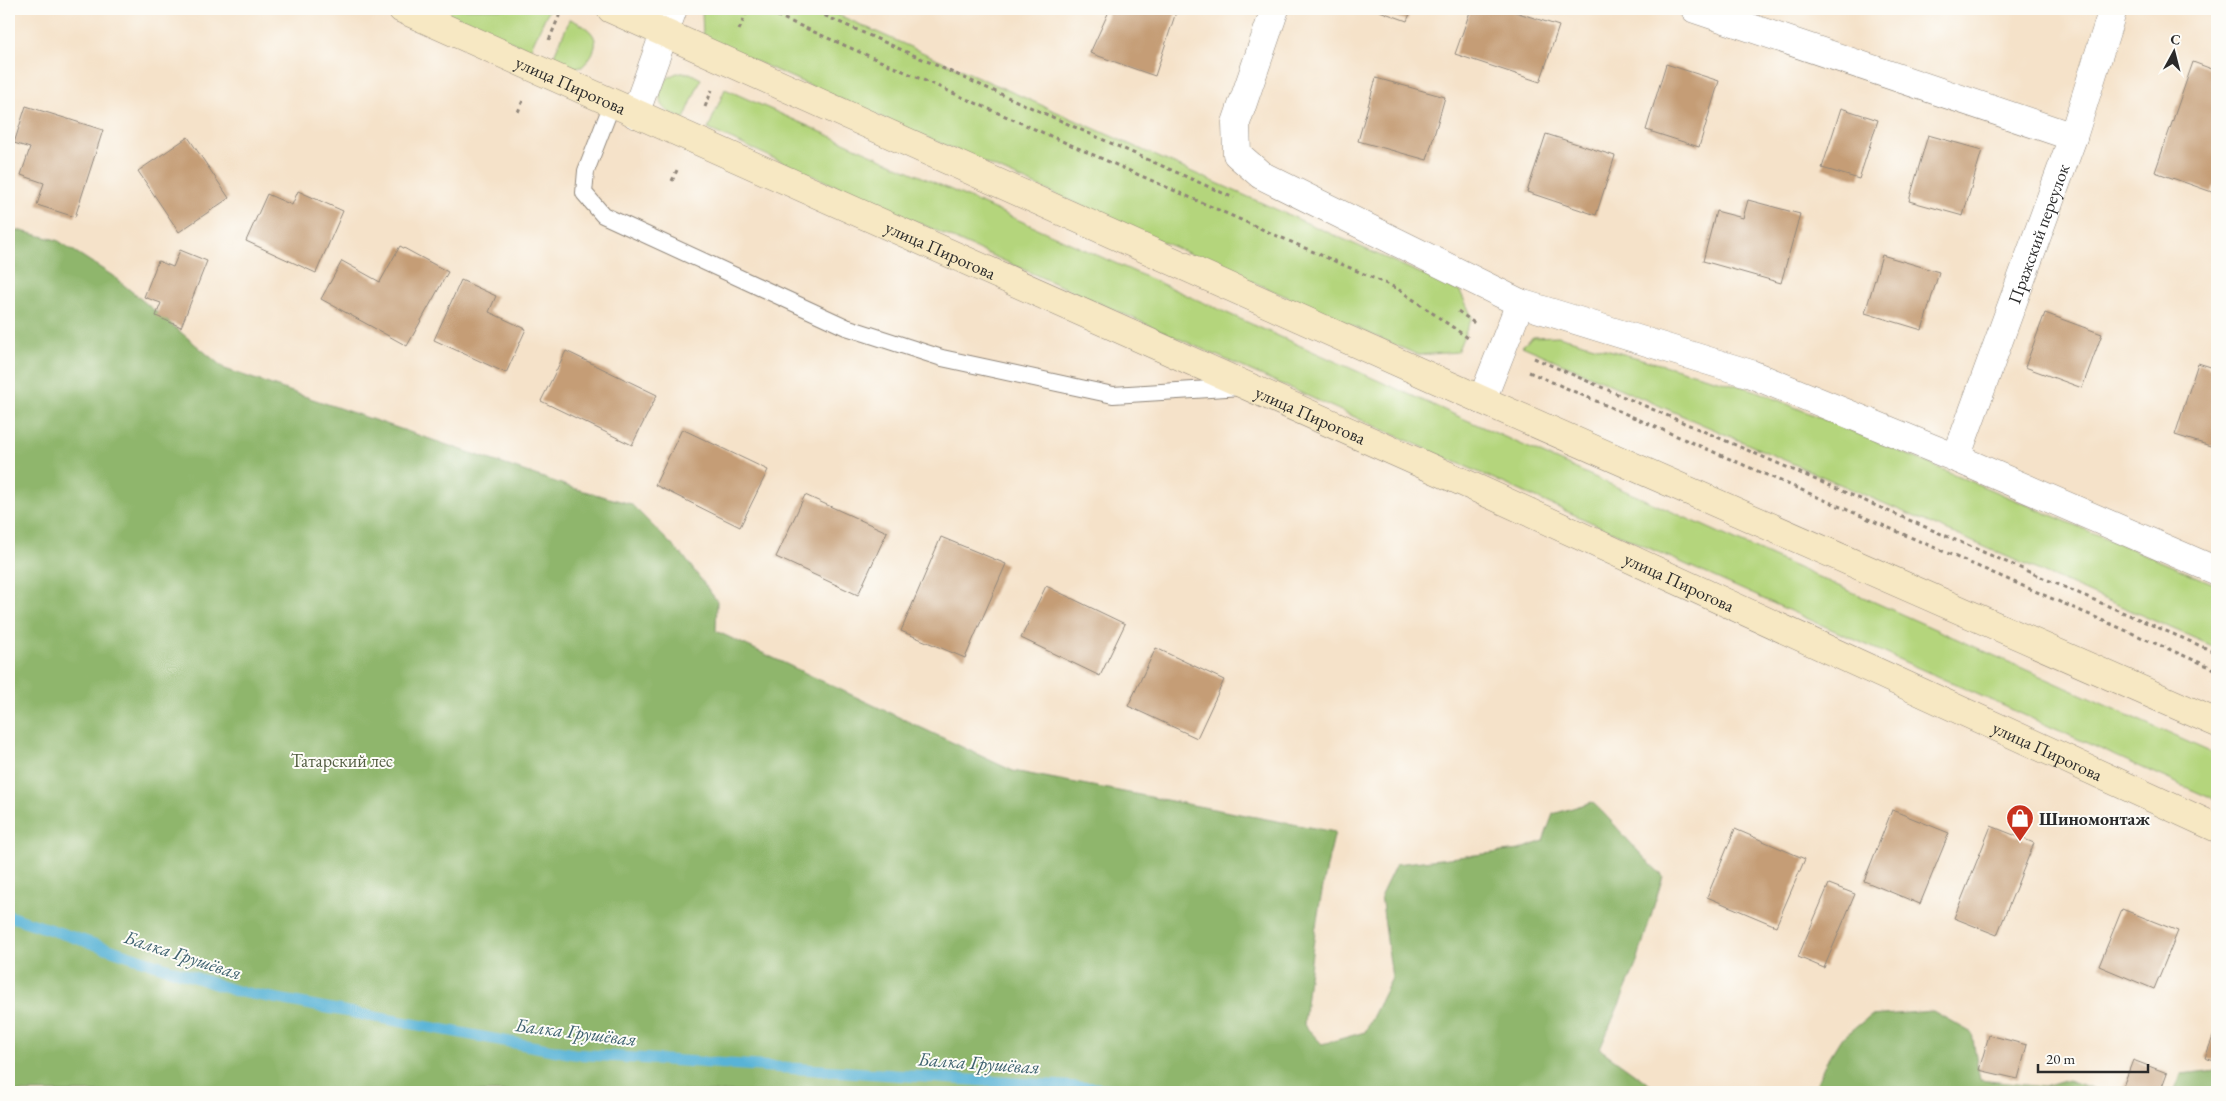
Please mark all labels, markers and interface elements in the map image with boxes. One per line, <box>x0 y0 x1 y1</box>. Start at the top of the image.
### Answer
north arrow <box>2148 28 2198 78</box>
text: С <box>2170 30 2182 49</box>
street label: улица Пирогова <box>512 50 630 119</box>
street label: Пражский переулок <box>2002 160 2074 307</box>
street label: улица Пирогова <box>882 215 1000 284</box>
street label: улица Пирогова <box>1252 380 1370 449</box>
street label: улица Пирогова <box>1621 546 1739 617</box>
street label: улица Пирогова <box>1989 715 2107 786</box>
park label: Татарский лес <box>291 749 393 772</box>
shop icon: Шиномонтаж <box>2005 803 2035 842</box>
place label: Шиномонтаж <box>2039 807 2150 830</box>
water label: Балка Грушёвая <box>120 924 245 986</box>
water label: Балка Грушёвая <box>513 1012 638 1052</box>
scale bar <box>2038 1041 2148 1073</box>
water label: Балка Грушёвая <box>916 1046 1041 1080</box>
text: 20 m <box>2046 1049 2075 1068</box>

